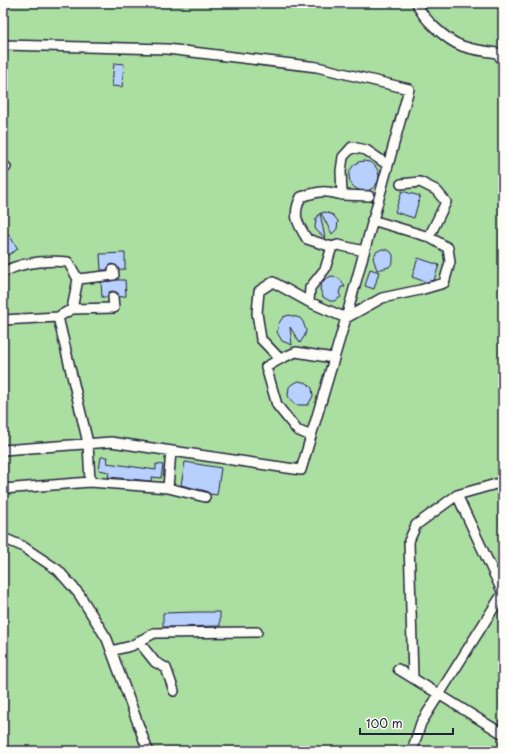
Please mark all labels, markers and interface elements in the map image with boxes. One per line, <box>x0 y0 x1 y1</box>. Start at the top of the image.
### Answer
scale bar <box>360 710 453 736</box>
text: 100 m <box>366 714 403 732</box>

